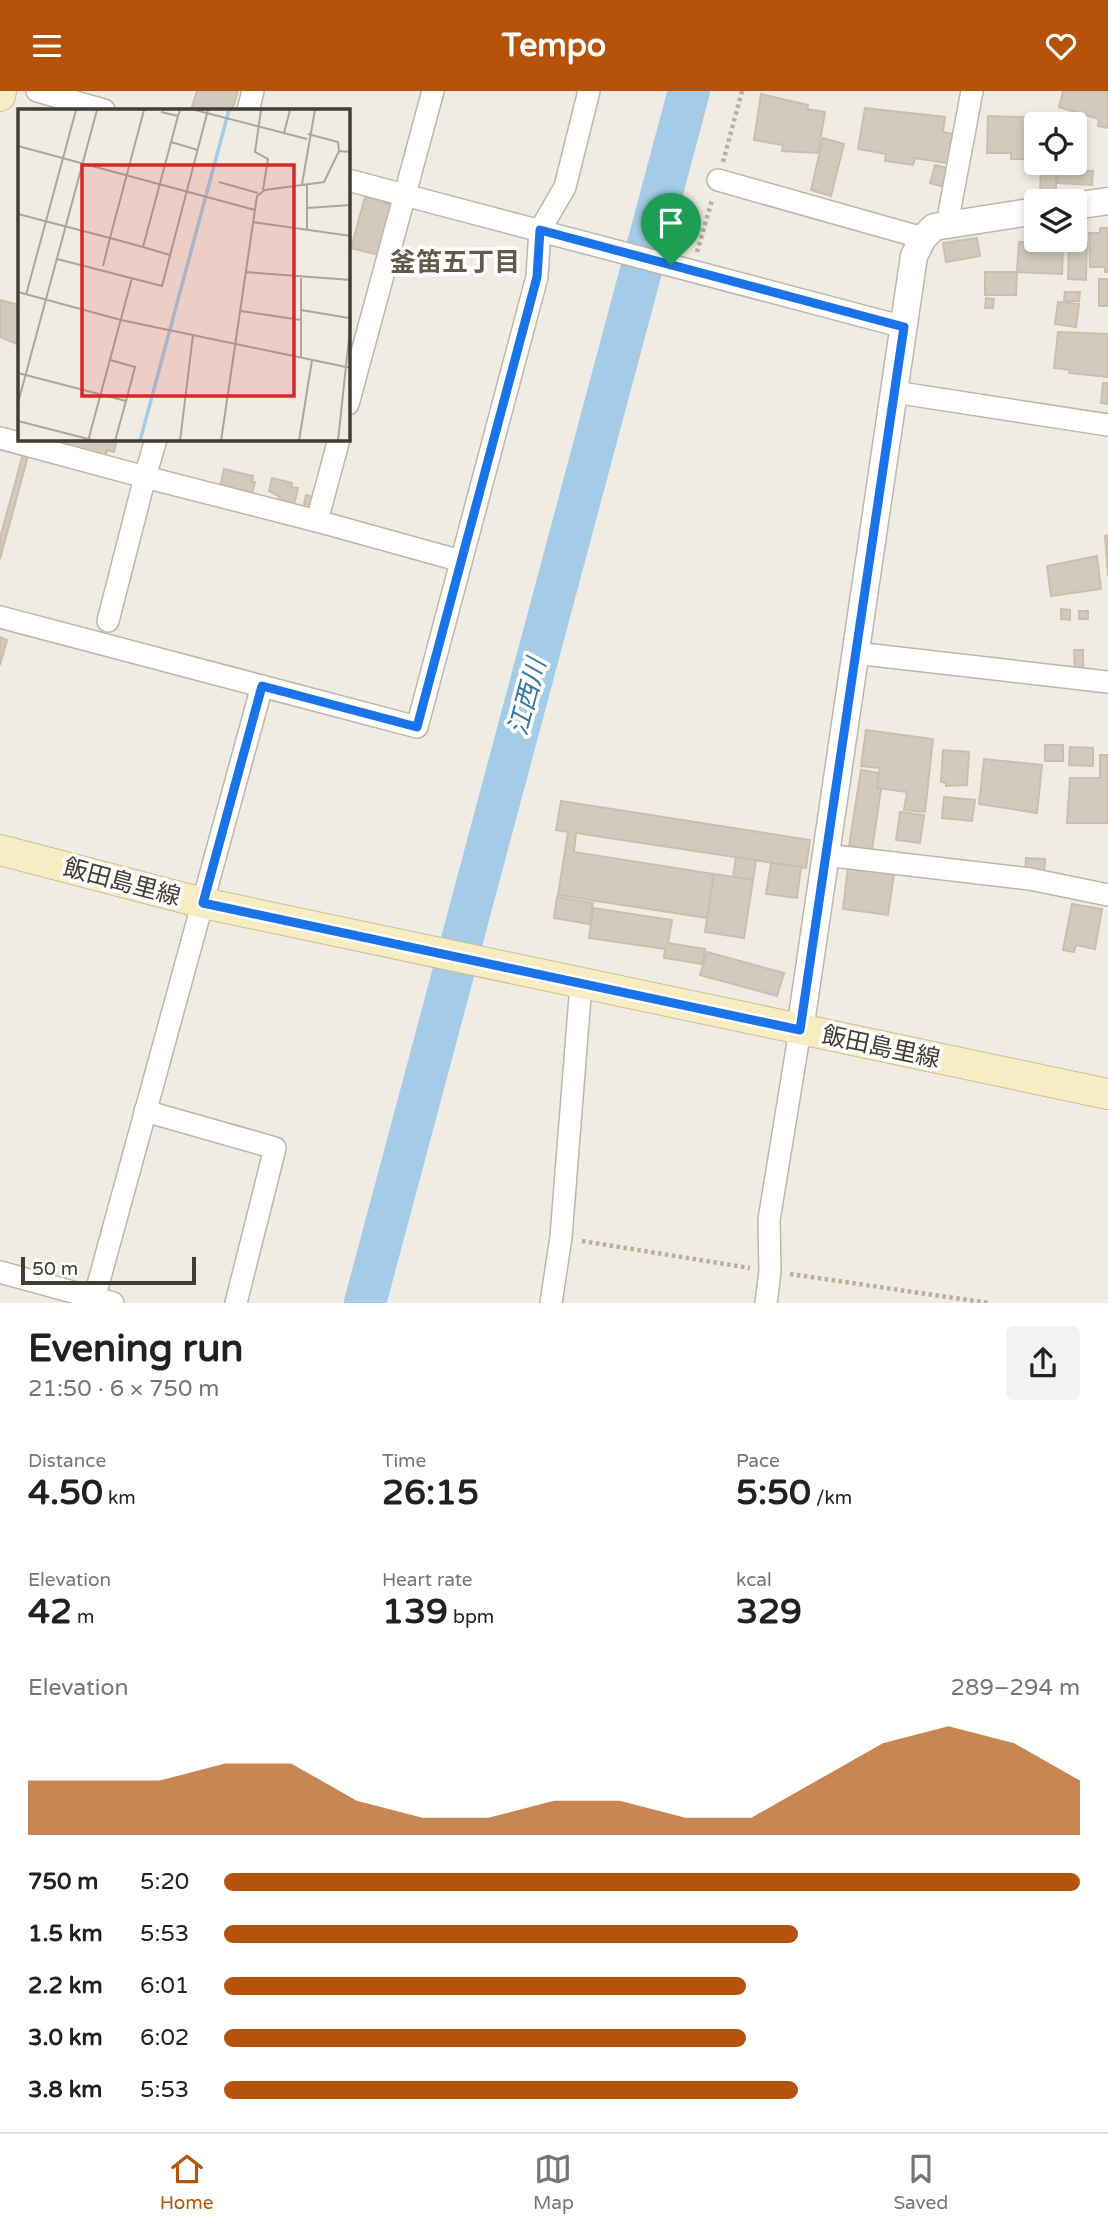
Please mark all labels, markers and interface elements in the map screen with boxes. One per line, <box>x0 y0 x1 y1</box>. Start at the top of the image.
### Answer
icon: menu <box>28 27 66 65</box>
text: Tempo <box>502 27 606 65</box>
icon: heart <box>1042 27 1080 65</box>
inset map <box>18 109 350 441</box>
map controls <box>1024 112 1087 252</box>
button: locate <box>1024 112 1087 175</box>
button: layers <box>1024 189 1087 252</box>
pin <box>641 193 701 265</box>
icon: arrive <box>652 204 690 242</box>
district label: 釜笛五丁目 <box>390 247 520 278</box>
water label: 江西川 <box>502 653 553 739</box>
street label: 飯田島里線 <box>60 853 184 912</box>
street label: 飯田島里線 <box>819 1021 943 1074</box>
scale bar <box>21 1253 196 1285</box>
text: 50 m <box>32 1258 78 1280</box>
text: Evening run <box>28 1326 243 1372</box>
button: share <box>1006 1326 1080 1400</box>
text: 21:50 · 6 × 750 m <box>28 1375 219 1403</box>
text: Distance <box>28 1450 106 1472</box>
text: Time <box>382 1450 426 1472</box>
text: Pace <box>736 1450 780 1472</box>
text: 4.50 <box>28 1472 103 1514</box>
text: 26:15 <box>382 1472 479 1514</box>
text: 5:50 <box>736 1472 811 1514</box>
text: km <box>103 1487 136 1509</box>
text: /km <box>811 1487 852 1509</box>
text: Elevation <box>28 1569 111 1591</box>
text: Heart rate <box>382 1569 473 1591</box>
text: kcal <box>736 1569 772 1591</box>
text: 42 <box>28 1591 72 1633</box>
text: 139 <box>382 1591 448 1633</box>
text: 329 <box>736 1591 802 1633</box>
text: m <box>72 1606 94 1628</box>
text: bpm <box>448 1606 494 1628</box>
text: Elevation <box>28 1674 129 1702</box>
text: 289–294 m <box>951 1674 1080 1702</box>
text: 750 m <box>28 1868 98 1896</box>
text: 5:20 <box>140 1868 189 1896</box>
text: 1.5 km <box>28 1920 103 1948</box>
text: 5:53 <box>140 1920 189 1948</box>
text: 2.2 km <box>28 1972 103 2000</box>
text: 6:01 <box>140 1972 189 2000</box>
text: 3.0 km <box>28 2024 103 2052</box>
text: 6:02 <box>140 2024 189 2052</box>
text: 3.8 km <box>28 2076 102 2104</box>
text: 5:53 <box>140 2076 189 2104</box>
tab: Home <box>160 2150 214 2214</box>
tab: Map <box>533 2150 574 2214</box>
tab: Saved <box>893 2150 948 2214</box>

